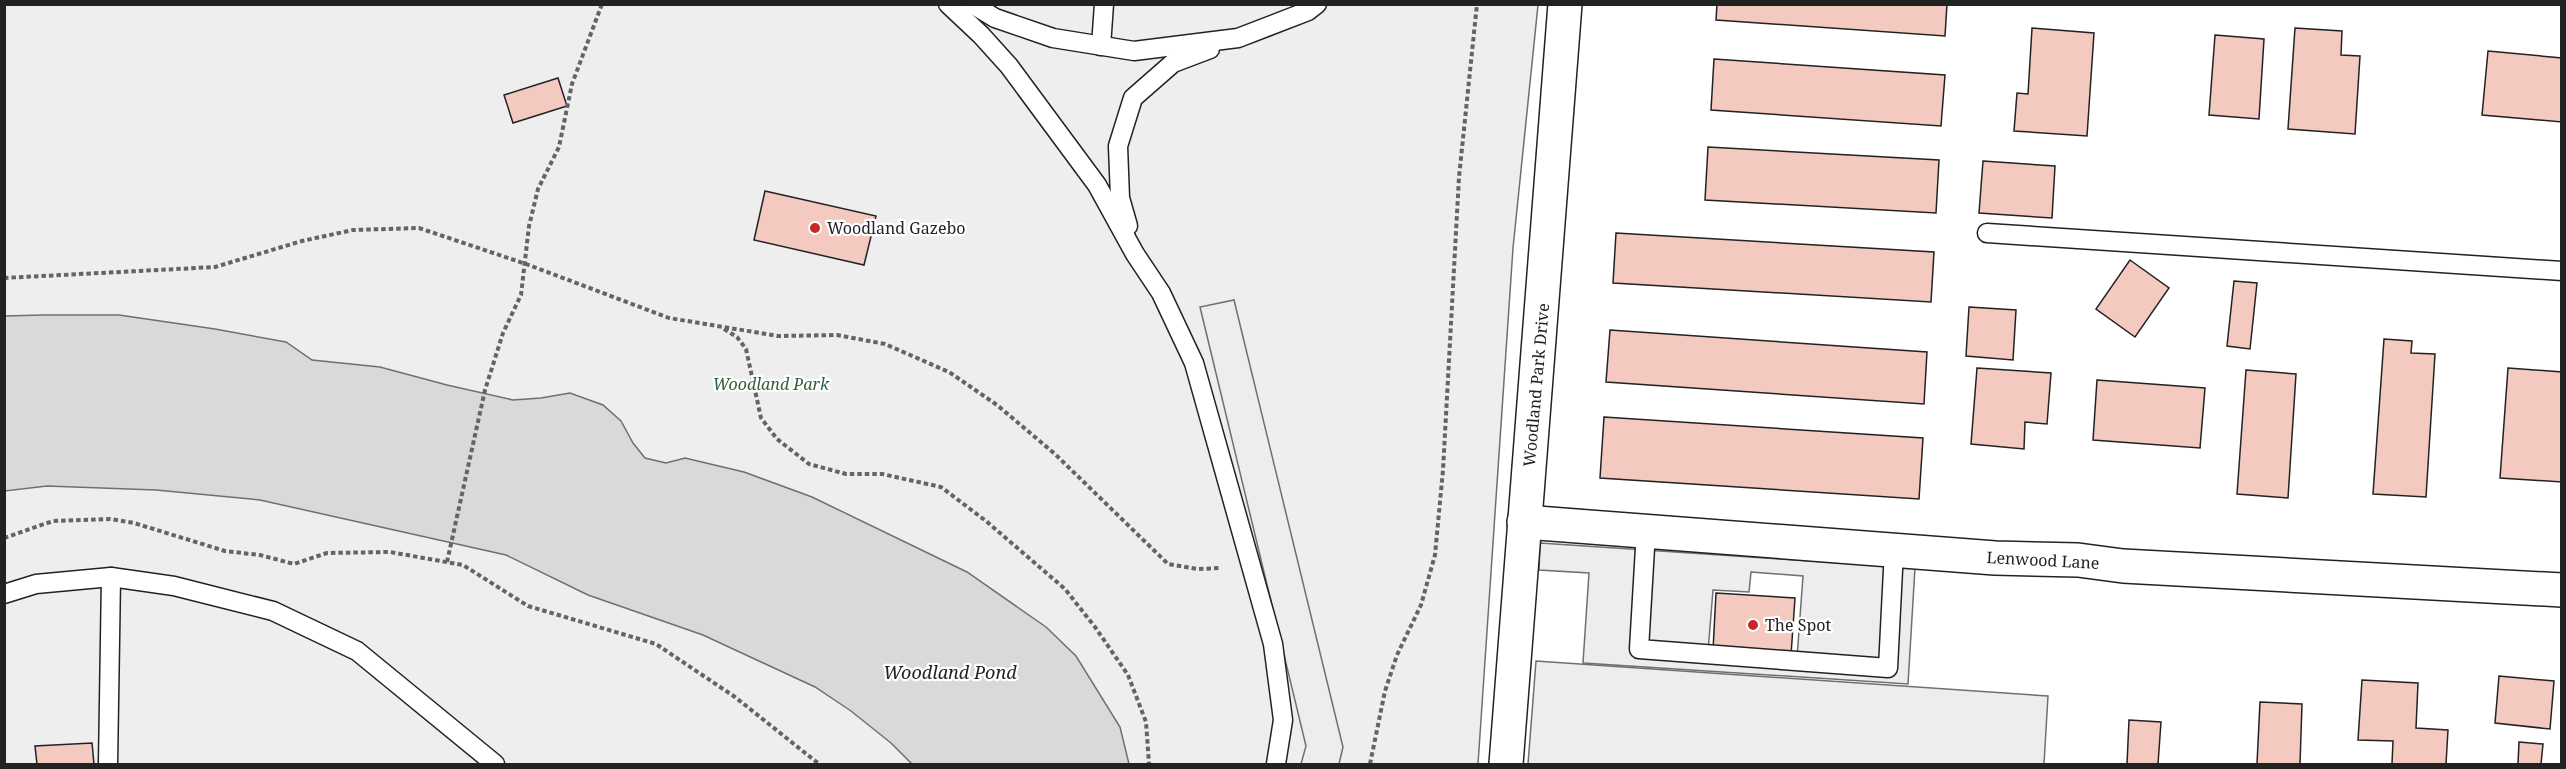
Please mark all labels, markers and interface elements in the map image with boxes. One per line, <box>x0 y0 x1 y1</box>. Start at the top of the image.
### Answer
place label: Woodland Gazebo <box>827 217 966 239</box>
marker: Woodland Gazebo <box>808 221 822 235</box>
street label: Woodland Park Drive <box>1518 302 1554 468</box>
park label: Woodland Park <box>713 373 830 395</box>
street label: Lenwood Lane <box>1986 546 2100 574</box>
place label: The Spot <box>1765 614 1831 636</box>
marker: The Spot <box>1746 618 1760 632</box>
water label: Woodland Pond <box>883 660 1017 684</box>

